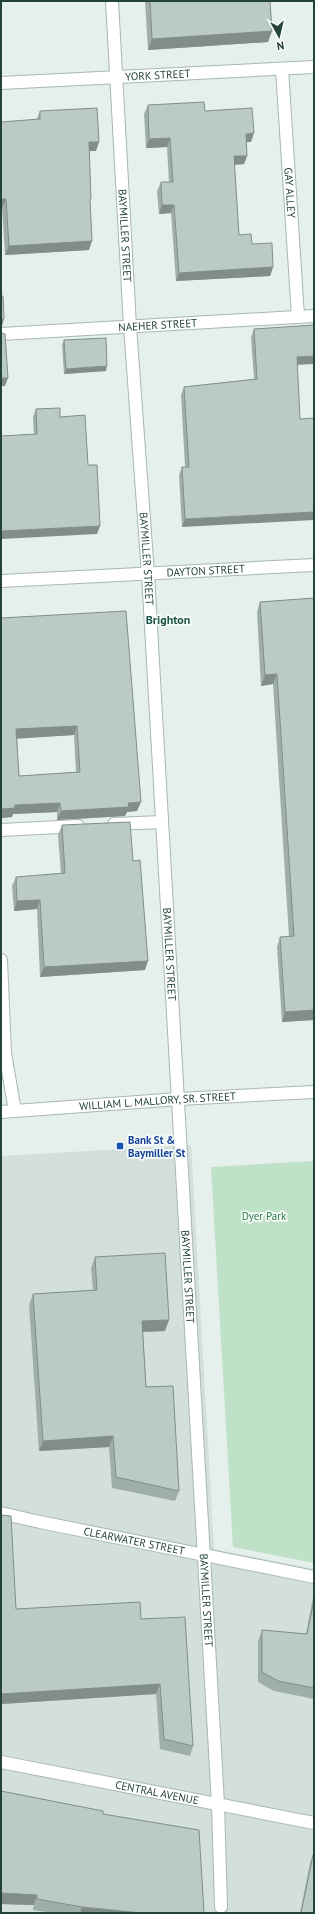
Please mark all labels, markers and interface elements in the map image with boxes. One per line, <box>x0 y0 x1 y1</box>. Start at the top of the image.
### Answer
north arrow <box>259 16 299 56</box>
text: N <box>276 38 285 53</box>
street label: YORK STREET <box>125 66 191 84</box>
street label: GAY ALLEY <box>281 167 299 219</box>
street label: BAYMILLER STREET <box>115 189 135 283</box>
street label: NAEHER STREET <box>118 316 198 334</box>
street label: BAYMILLER STREET <box>137 512 157 606</box>
street label: DAYTON STREET <box>166 562 245 580</box>
district label: Brighton <box>146 612 190 627</box>
street label: BAYMILLER STREET <box>160 907 179 1001</box>
street label: WILLIAM L. MALLORY, SR. STREET <box>79 1089 236 1113</box>
place label: Bank St & Baymiller St <box>128 1133 186 1160</box>
marker: Bank St & Baymiller St <box>115 1141 125 1151</box>
park label: Dyer Park <box>242 1209 287 1223</box>
street label: BAYMILLER STREET <box>178 1230 198 1324</box>
street label: CLEARWATER STREET <box>82 1524 186 1558</box>
street label: BAYMILLER STREET <box>197 1553 216 1647</box>
street label: CENTRAL AVENUE <box>114 1777 200 1807</box>

